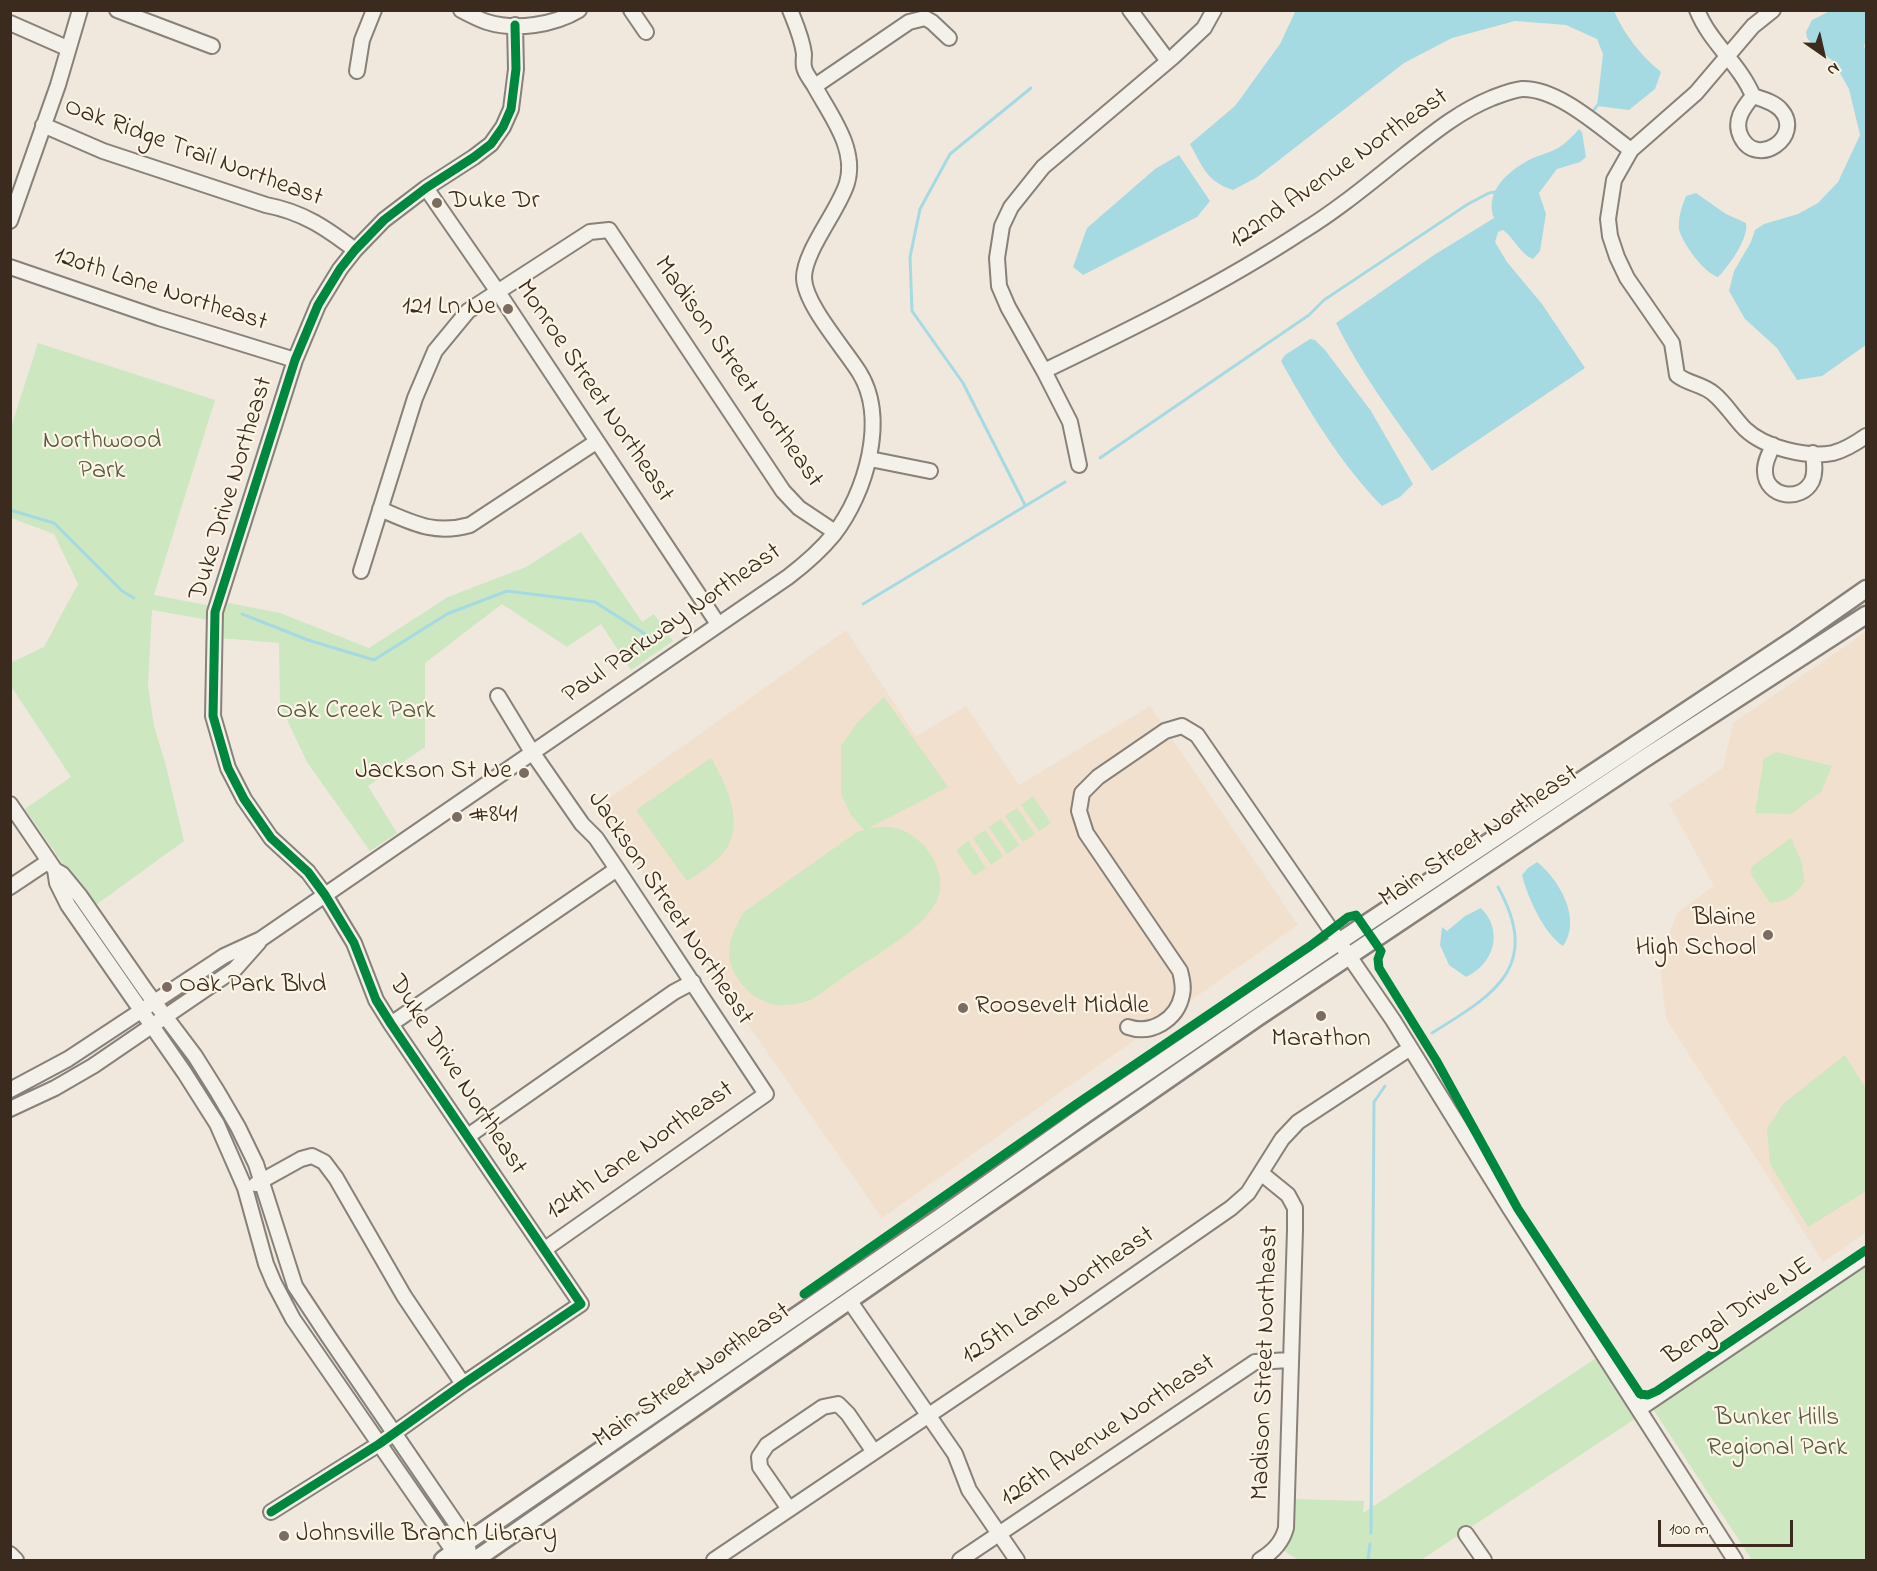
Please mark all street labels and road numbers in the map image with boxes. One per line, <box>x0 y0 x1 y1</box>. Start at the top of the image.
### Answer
street label: 122nd Avenue Northeast <box>1224 83 1456 257</box>
street label: Oak Ridge Trail Northeast <box>59 93 327 215</box>
street label: 120th Lane Northeast <box>49 242 271 340</box>
street label: Madison Street Northeast <box>645 251 829 495</box>
street label: Monroe Street Northeast <box>507 275 679 509</box>
street label: Duke Drive Northeast <box>184 373 282 605</box>
street label: Paul Parkway Northeast <box>558 538 788 712</box>
street label: Main Street Northeast <box>1374 760 1586 916</box>
street label: Jackson Street Northeast <box>579 786 759 1032</box>
street label: Duke Drive Northeast <box>380 970 532 1182</box>
street label: 124th Lane Northeast <box>541 1076 741 1228</box>
street label: 125th Lane Northeast <box>957 1221 1161 1373</box>
street label: Madison Street Northeast <box>1247 1225 1287 1501</box>
street label: Bengal Drive NE <box>1659 1252 1819 1374</box>
street label: Main Street Northeast <box>588 1297 798 1457</box>
street label: 126th Avenue Northeast <box>996 1349 1222 1515</box>

